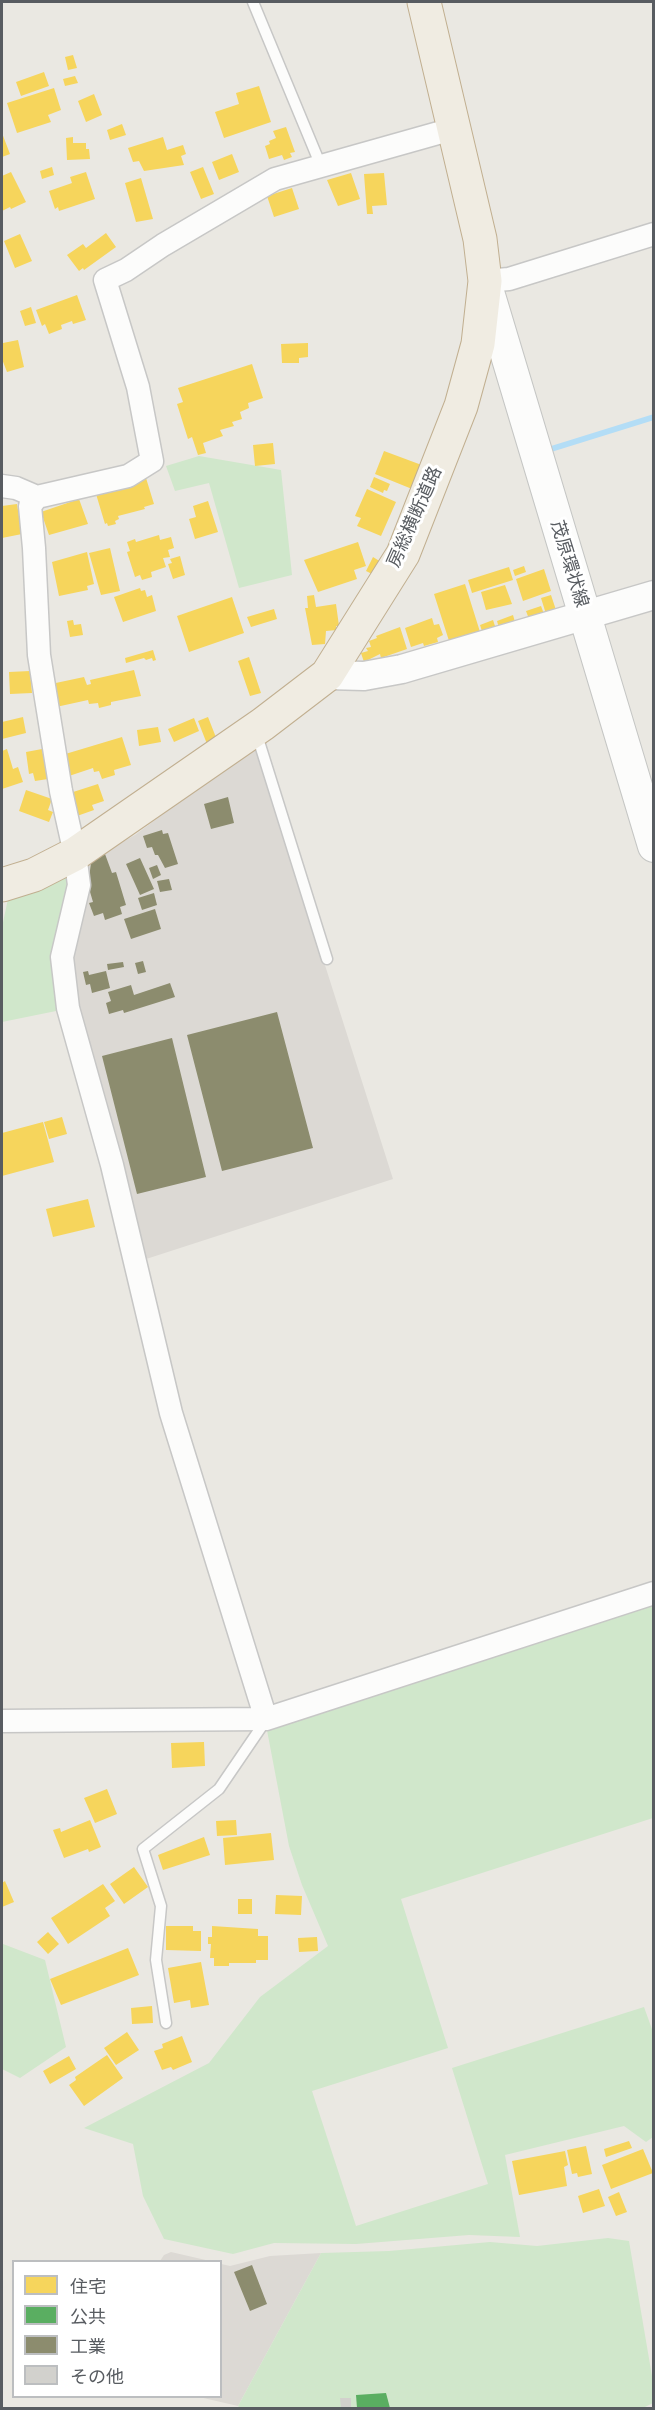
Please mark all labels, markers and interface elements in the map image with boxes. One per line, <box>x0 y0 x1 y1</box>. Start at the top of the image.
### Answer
street label: 房総横断道路 <box>383 463 447 571</box>
street label: 茂原環状線 <box>546 518 592 610</box>
legend <box>12 2260 222 2398</box>
text: 住宅 <box>70 2274 106 2298</box>
text: 公共 <box>70 2304 106 2328</box>
text: 工業 <box>70 2334 106 2358</box>
text: その他 <box>70 2364 124 2388</box>

